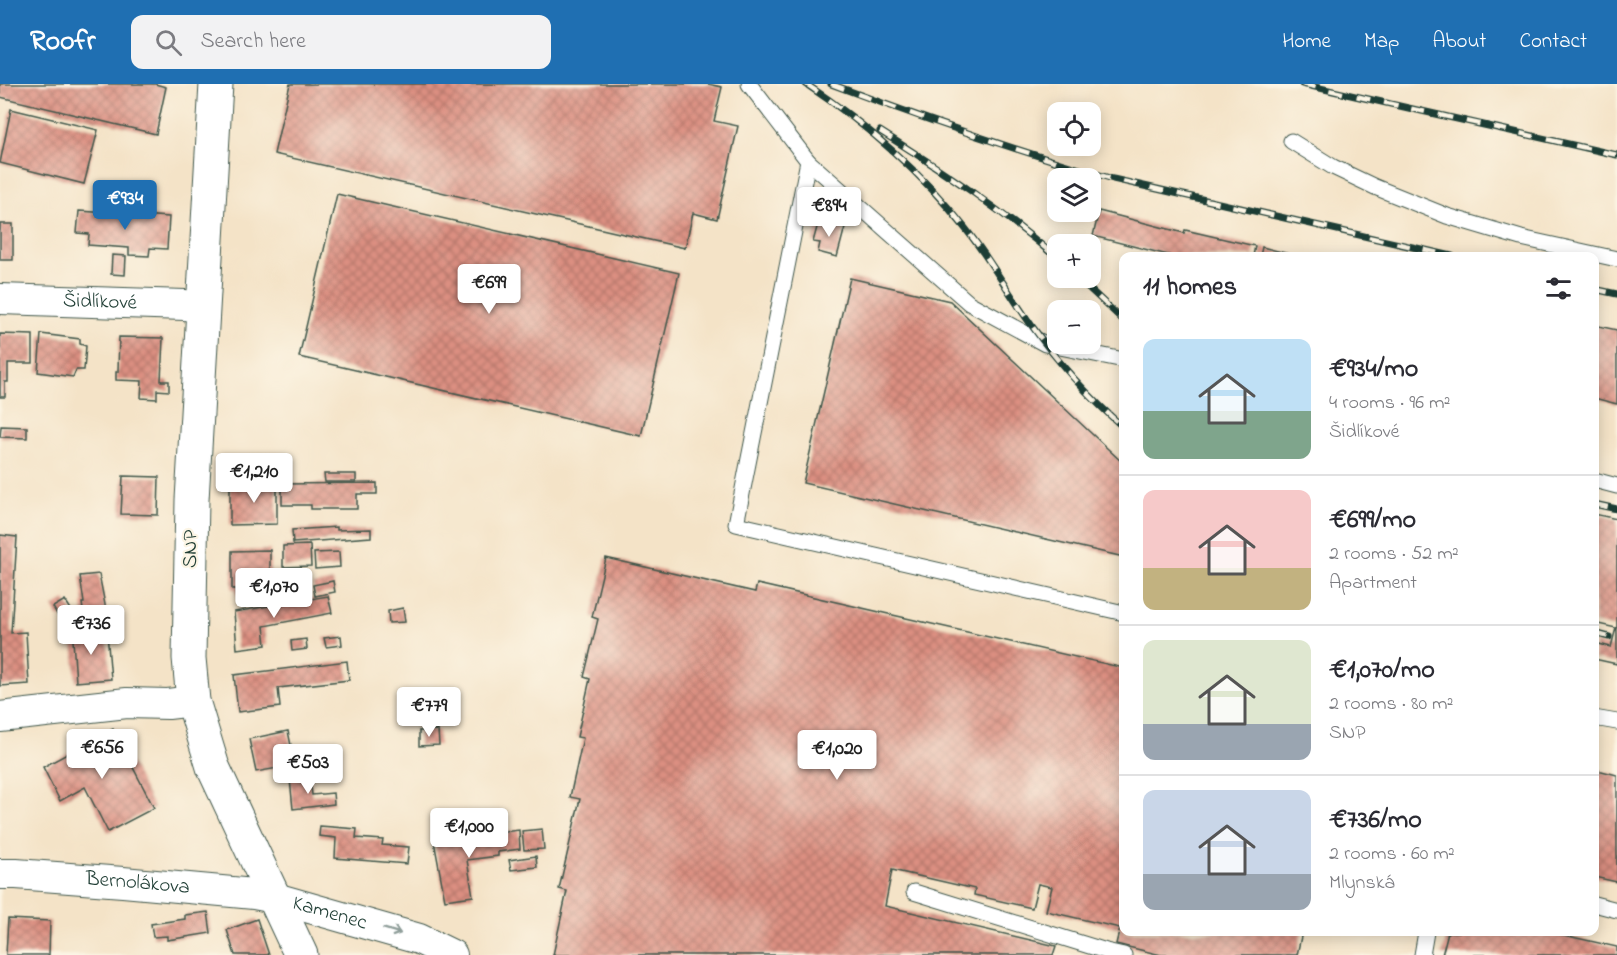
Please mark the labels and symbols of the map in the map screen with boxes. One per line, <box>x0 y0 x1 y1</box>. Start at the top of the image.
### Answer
pin: €934 <box>89 180 161 231</box>
pin: €894 <box>793 187 865 238</box>
pin: €699 <box>453 264 525 315</box>
street label: Šidlíkové <box>62 286 138 318</box>
pin: €1,210 <box>205 453 303 504</box>
street label: SNP <box>176 529 206 569</box>
pin: €1,070 <box>225 568 323 619</box>
pin: €736 <box>55 605 127 656</box>
pin: €779 <box>393 687 465 738</box>
pin: €656 <box>66 729 138 780</box>
pin: €1,020 <box>788 730 886 781</box>
pin: €503 <box>272 744 344 795</box>
pin: €1,000 <box>420 808 518 859</box>
street label: Bernolákova <box>83 864 191 903</box>
street label: Kamenec <box>289 889 371 939</box>
one-way arrow <box>382 926 401 937</box>

